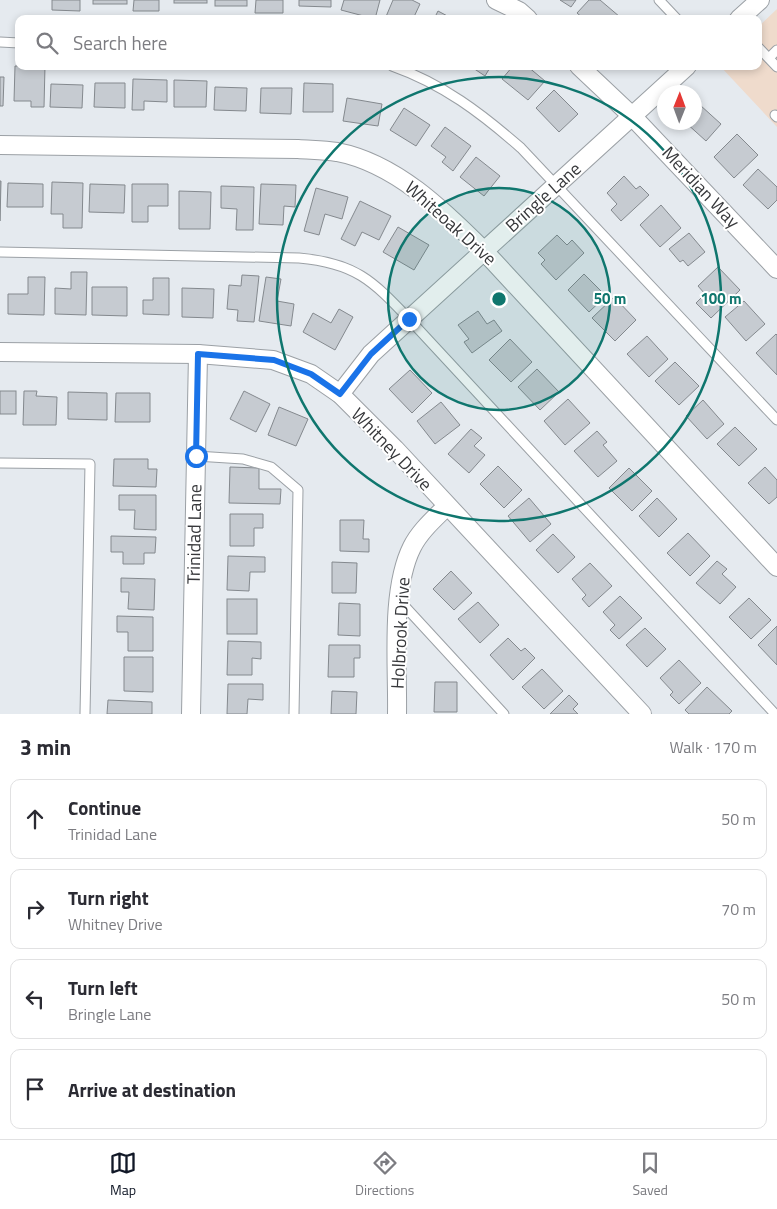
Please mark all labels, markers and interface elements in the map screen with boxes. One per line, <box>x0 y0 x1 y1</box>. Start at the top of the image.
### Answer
search box <box>15 15 762 70</box>
text: Search here <box>73 28 167 57</box>
icon: search <box>33 29 61 57</box>
north arrow <box>657 85 702 130</box>
street label: Meridian Way <box>656 140 746 234</box>
street label: Bringle Lane <box>499 156 587 238</box>
street label: Whiteoak Drive <box>399 174 503 272</box>
text: 50 m <box>594 287 626 310</box>
text: 100 m <box>700 287 742 310</box>
centre of rings <box>490 290 508 308</box>
route end <box>398 308 421 331</box>
street label: Whitney Drive <box>345 401 439 497</box>
route start <box>185 445 208 468</box>
street label: Trinidad Lane <box>180 484 208 584</box>
street label: Holbrook Drive <box>384 576 416 690</box>
text: 3 min <box>20 731 71 763</box>
text: Walk · 170 m <box>669 735 757 759</box>
text: Continue <box>68 793 141 822</box>
icon: ahead <box>21 805 49 833</box>
text: 50 m <box>721 807 756 831</box>
text: Trinidad Lane <box>68 822 157 846</box>
text: Turn right <box>68 883 149 912</box>
icon: right <box>21 895 49 923</box>
text: 70 m <box>721 897 756 921</box>
text: Whitney Drive <box>68 912 163 936</box>
text: Turn left <box>68 973 138 1002</box>
icon: left <box>21 985 49 1013</box>
text: 50 m <box>721 987 756 1011</box>
text: Bringle Lane <box>68 1002 151 1026</box>
icon: arrive <box>21 1075 49 1103</box>
text: Arrive at destination <box>68 1075 236 1104</box>
tab: Map <box>109 1149 137 1200</box>
tab: Directions <box>355 1149 414 1200</box>
tab: Saved <box>632 1149 668 1200</box>

